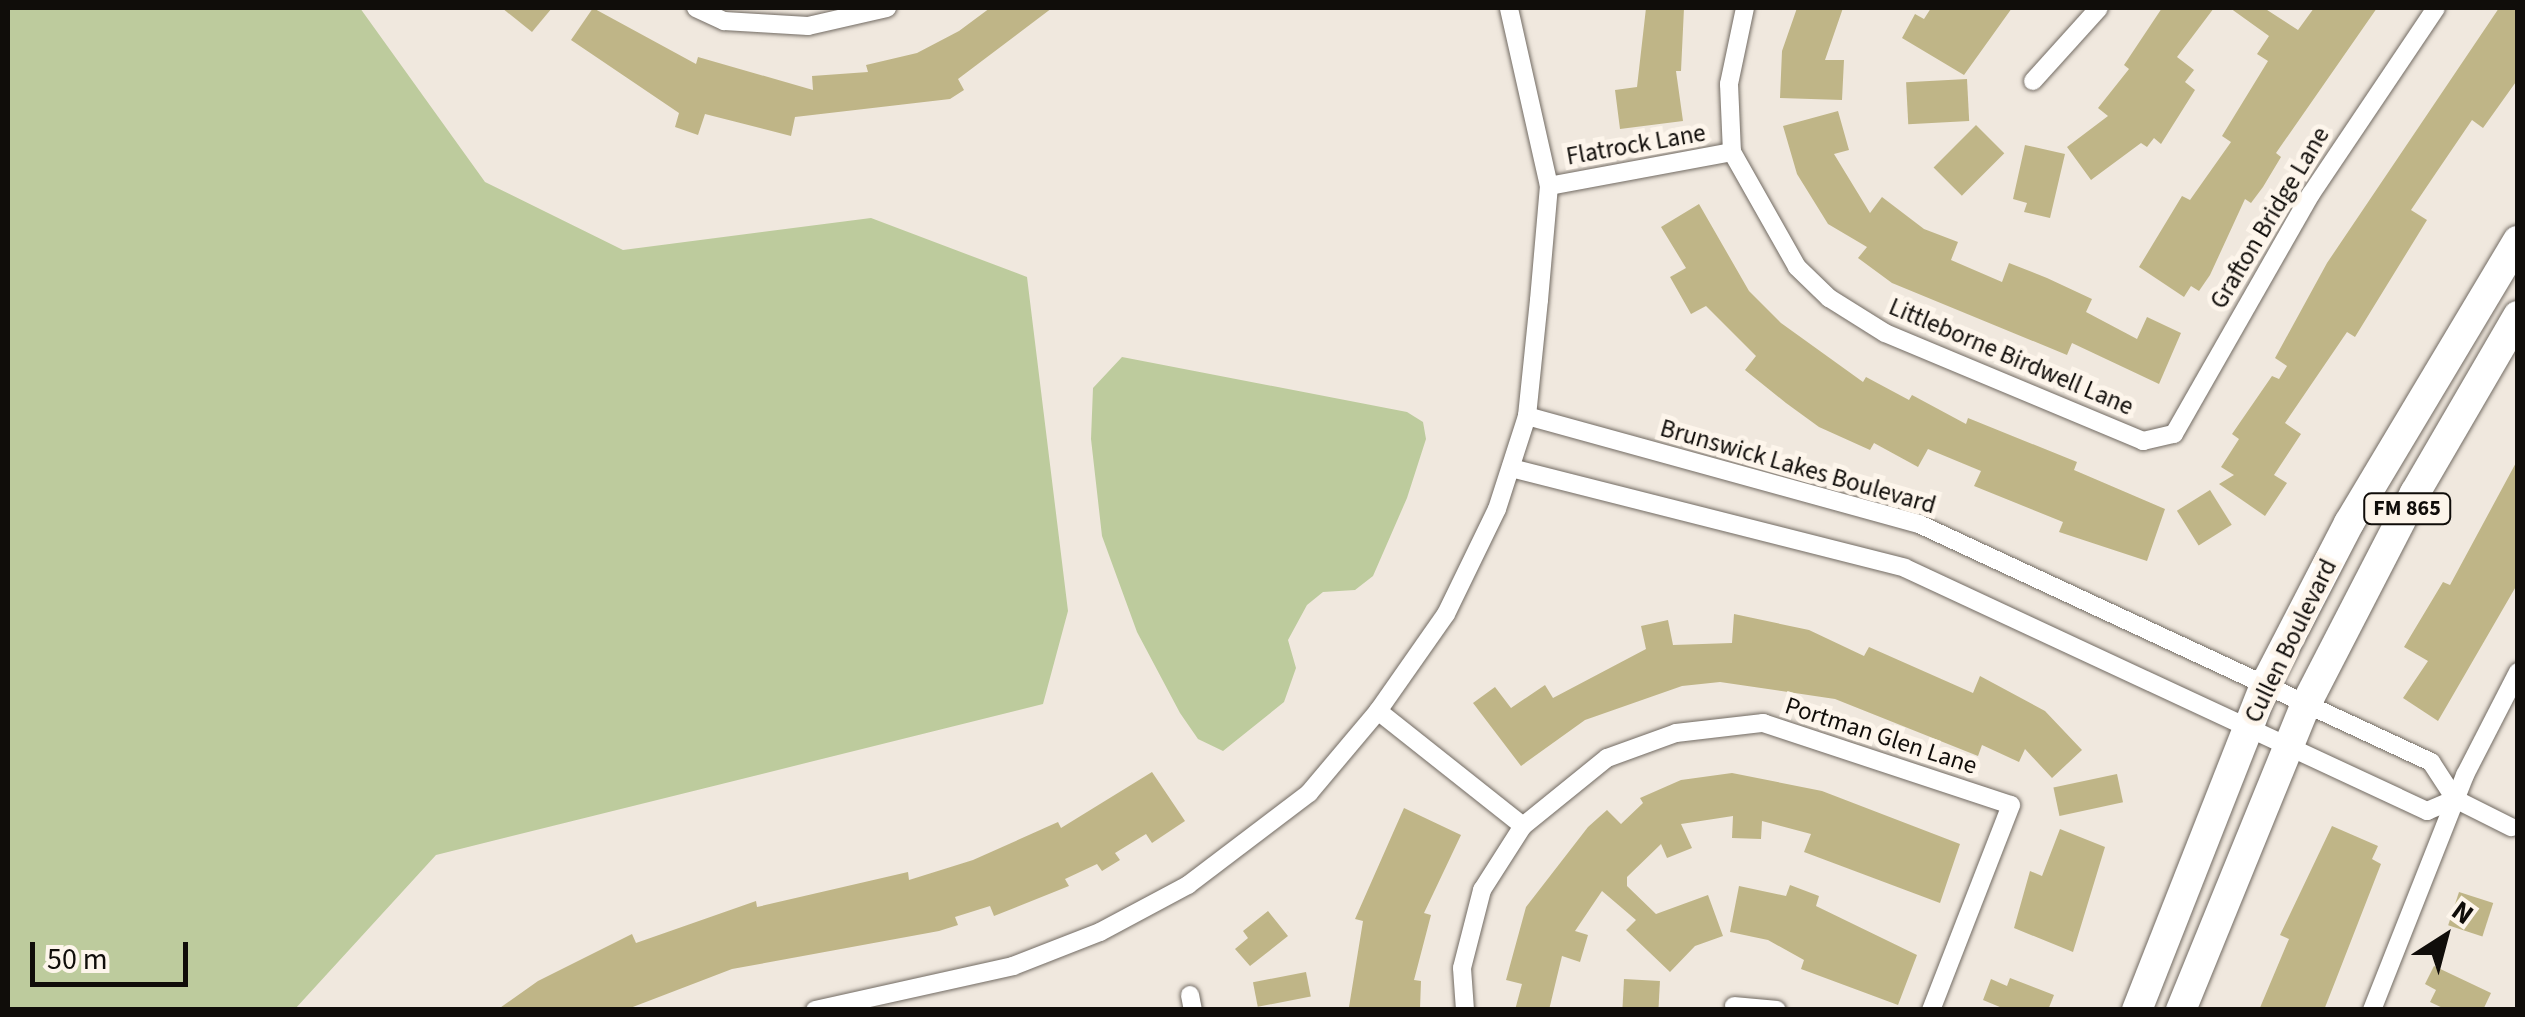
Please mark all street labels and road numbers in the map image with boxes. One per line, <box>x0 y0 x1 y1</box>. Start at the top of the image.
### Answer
street label: Flatrock Lane <box>1564 118 1708 172</box>
street label: Grafton Bridge Lane <box>2204 122 2336 314</box>
street label: Littleborne Birdwell Lane <box>1884 292 2138 422</box>
street label: Brunswick Lakes Boulevard <box>1657 413 1939 521</box>
road number: FM 865 <box>2362 492 2452 526</box>
street label: Cullen Boulevard <box>2238 554 2344 728</box>
street label: Portman Glen Lane <box>1781 691 1981 781</box>

